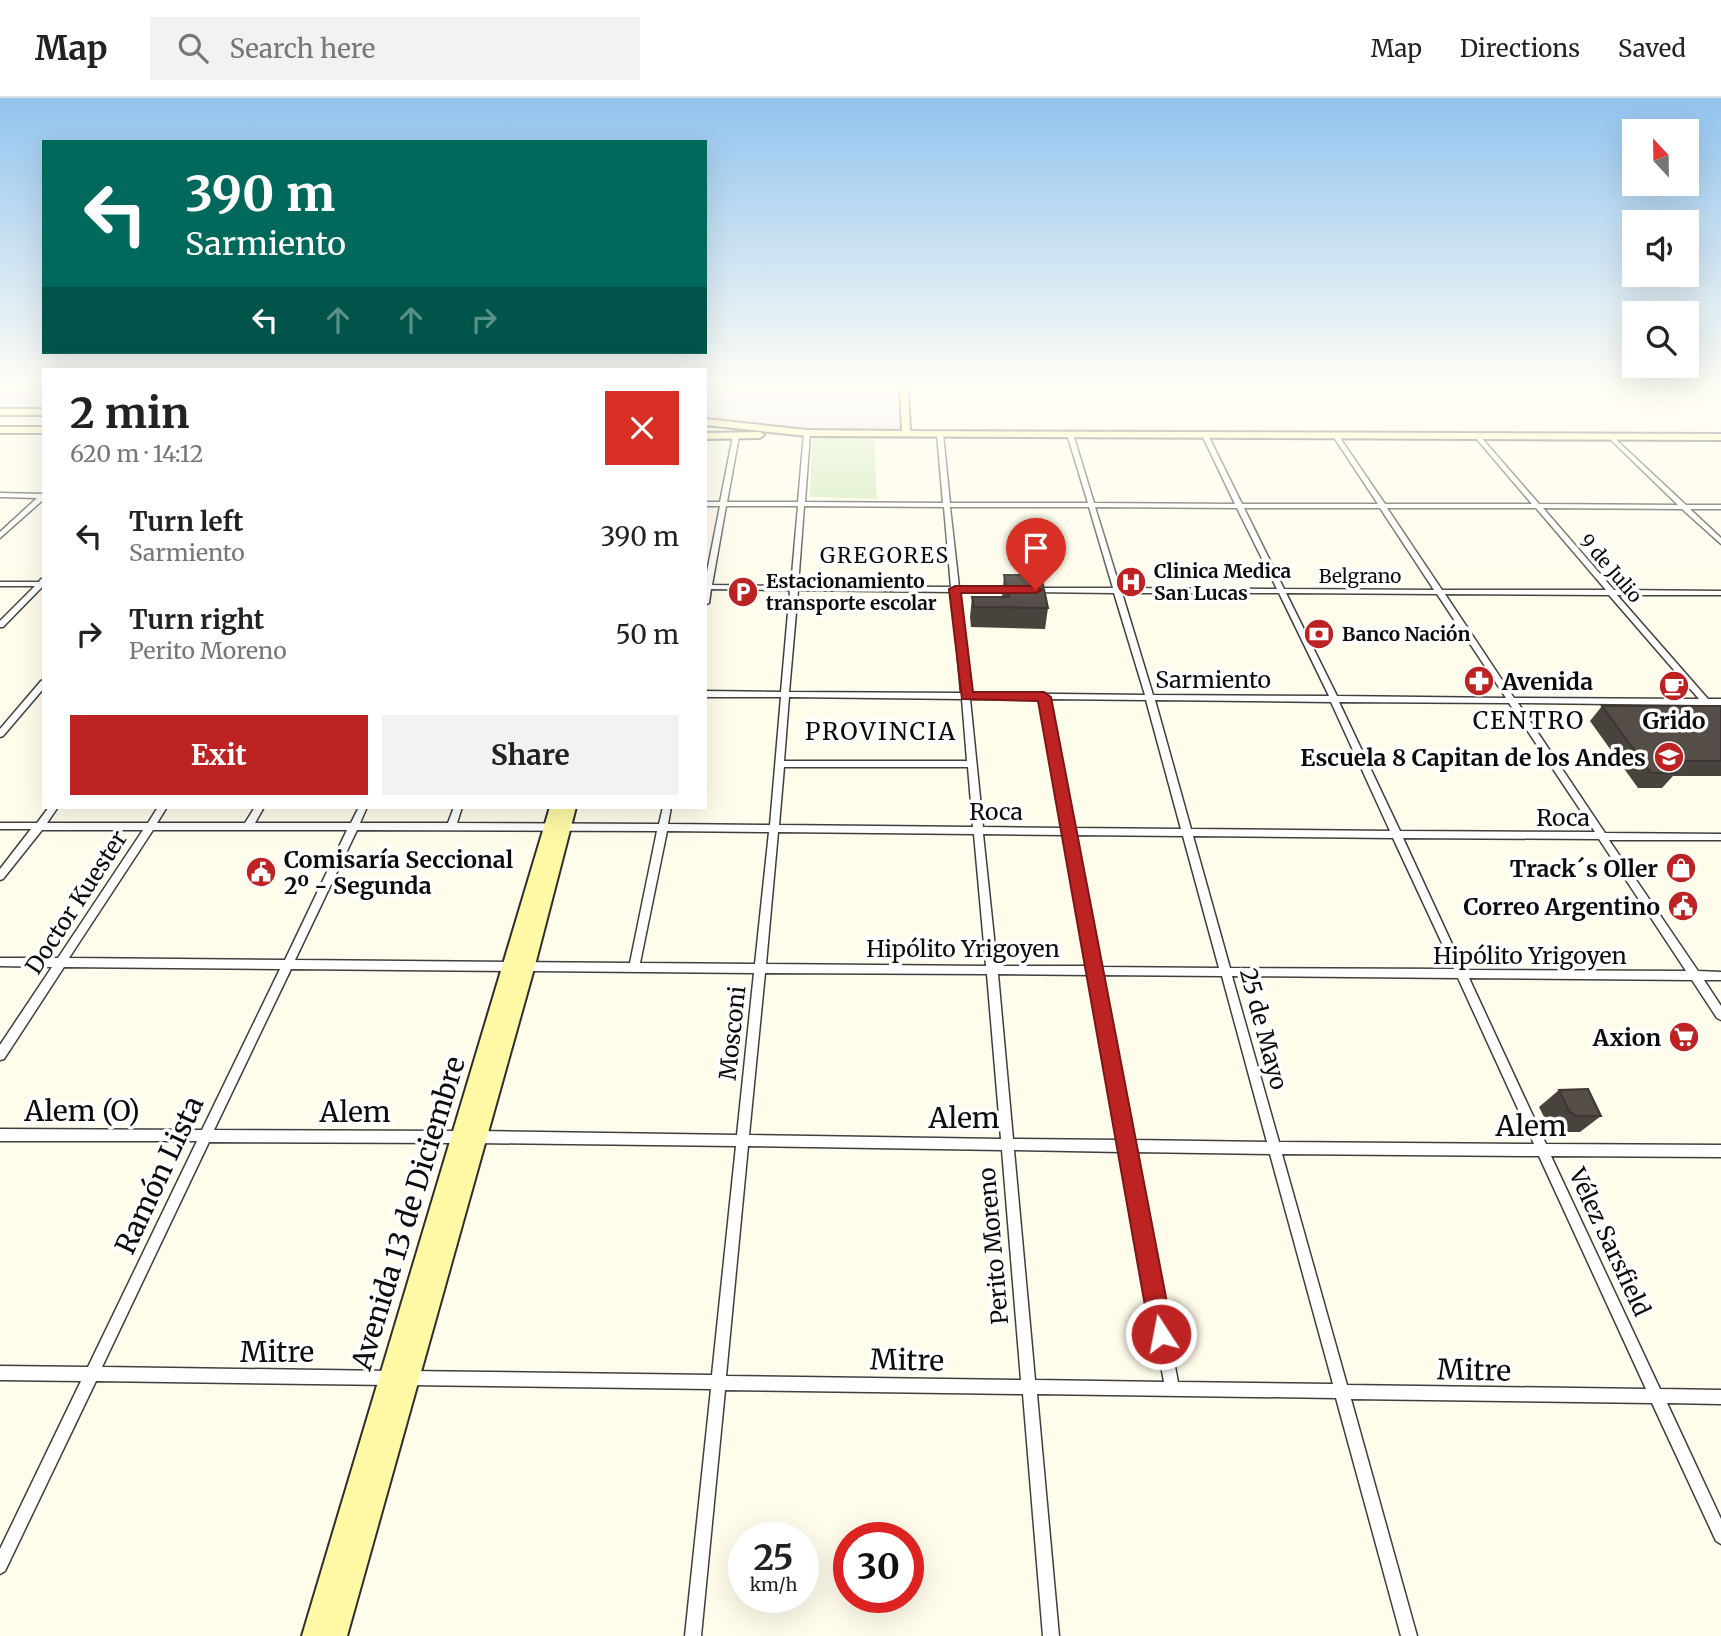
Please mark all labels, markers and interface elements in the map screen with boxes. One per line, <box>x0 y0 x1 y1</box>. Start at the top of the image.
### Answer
search box <box>150 17 640 80</box>
text: Map <box>35 28 108 69</box>
icon: search <box>174 29 212 67</box>
text: Search here <box>230 32 375 65</box>
text: Map <box>1371 33 1422 64</box>
text: Directions <box>1460 33 1580 64</box>
text: Saved <box>1618 33 1686 64</box>
north arrow <box>1622 119 1699 196</box>
map controls <box>1622 119 1699 378</box>
text: 390 m <box>185 163 335 224</box>
icon: left <box>70 168 161 259</box>
button: sound <box>1622 210 1699 287</box>
text: Sarmiento <box>185 224 346 264</box>
icon: left <box>246 301 284 339</box>
icon: ahead <box>319 301 357 339</box>
icon: ahead <box>392 301 430 339</box>
icon: right <box>465 301 503 339</box>
button: search <box>1622 301 1699 378</box>
text: 2 min <box>70 387 190 439</box>
button: close <box>605 391 679 465</box>
text: 620 m · 14:12 <box>70 439 203 468</box>
text: Turn left <box>129 505 243 538</box>
icon: left <box>70 517 108 555</box>
pin <box>1006 518 1066 590</box>
text: 390 m <box>600 520 679 553</box>
icon: arrive <box>1017 529 1055 567</box>
street label: 9 de Julio <box>1575 529 1647 607</box>
text: Sarmiento <box>129 538 245 567</box>
district label: GREGORES <box>820 542 950 569</box>
place label: Clinica Medica San Lucas <box>1154 559 1292 605</box>
street label: Belgrano <box>1319 564 1401 588</box>
hospital icon: Clinica Medica San Lucas <box>1114 565 1148 599</box>
place label: Estacionamiento transporte escolar <box>766 569 937 615</box>
parking icon: Estacionamiento transporte escolar <box>726 575 760 609</box>
text: Turn right <box>129 603 264 636</box>
icon: right <box>70 615 108 653</box>
bank icon: Banco Nación <box>1302 617 1336 651</box>
text: 50 m <box>615 618 679 651</box>
place label: Banco Nación <box>1342 622 1470 646</box>
text: Perito Moreno <box>129 636 287 665</box>
pharmacy icon: Avenida <box>1462 664 1496 698</box>
street label: Sarmiento <box>1155 665 1271 694</box>
place label: Avenida <box>1501 667 1593 696</box>
cafe icon: Grido <box>1657 669 1691 703</box>
district label: CENTRO <box>1473 705 1585 736</box>
place label: Grido <box>1643 706 1706 735</box>
button: Exit <box>70 715 368 795</box>
button: Share <box>382 715 679 795</box>
district label: PROVINCIA <box>805 716 957 747</box>
school or university icon: Escuela 8 Capitan de los Andes <box>1652 740 1686 774</box>
place label: Escuela 8 Capitan de los Andes <box>1300 743 1646 772</box>
street label: Roca <box>969 797 1023 826</box>
street label: Roca <box>1536 803 1590 832</box>
street label: Doctor Kuester <box>19 825 133 979</box>
place label: Comisaría Seccional 2º - Segunda <box>284 845 514 900</box>
shop icon: Track´s Oller <box>1664 851 1698 885</box>
place label: Track´s Oller <box>1510 854 1658 883</box>
public building icon: Comisaría Seccional 2º - Segunda <box>244 855 278 889</box>
public building icon: Correo Argentino <box>1666 889 1700 923</box>
place label: Correo Argentino <box>1463 892 1660 921</box>
street label: Hipólito Yrigoyen <box>866 934 1060 963</box>
street label: Hipólito Yrigoyen <box>1433 941 1627 970</box>
street label: 25 de Mayo <box>1234 965 1294 1093</box>
street label: Mosconi <box>713 984 751 1082</box>
supermarket icon: Axion <box>1667 1020 1701 1054</box>
place label: Axion <box>1592 1023 1661 1052</box>
street label: Avenida 13 de Diciembre <box>343 1052 473 1375</box>
street label: Ramón Lista <box>107 1090 211 1260</box>
street label: Alem (O) <box>23 1093 140 1129</box>
street label: Alem <box>318 1094 391 1130</box>
street label: Alem <box>927 1100 1000 1136</box>
street label: Alem <box>1494 1108 1567 1144</box>
street label: Vélez Sarsfield <box>1563 1162 1657 1321</box>
street label: Perito Moreno <box>972 1166 1014 1326</box>
position arrow <box>1124 1297 1198 1371</box>
street label: Mitre <box>240 1334 314 1370</box>
street label: Mitre <box>870 1341 944 1379</box>
street label: Mitre <box>1437 1351 1511 1389</box>
speed limit sign: 30 <box>833 1522 924 1613</box>
text: 25 <box>753 1536 794 1580</box>
text: km/h <box>750 1573 797 1596</box>

